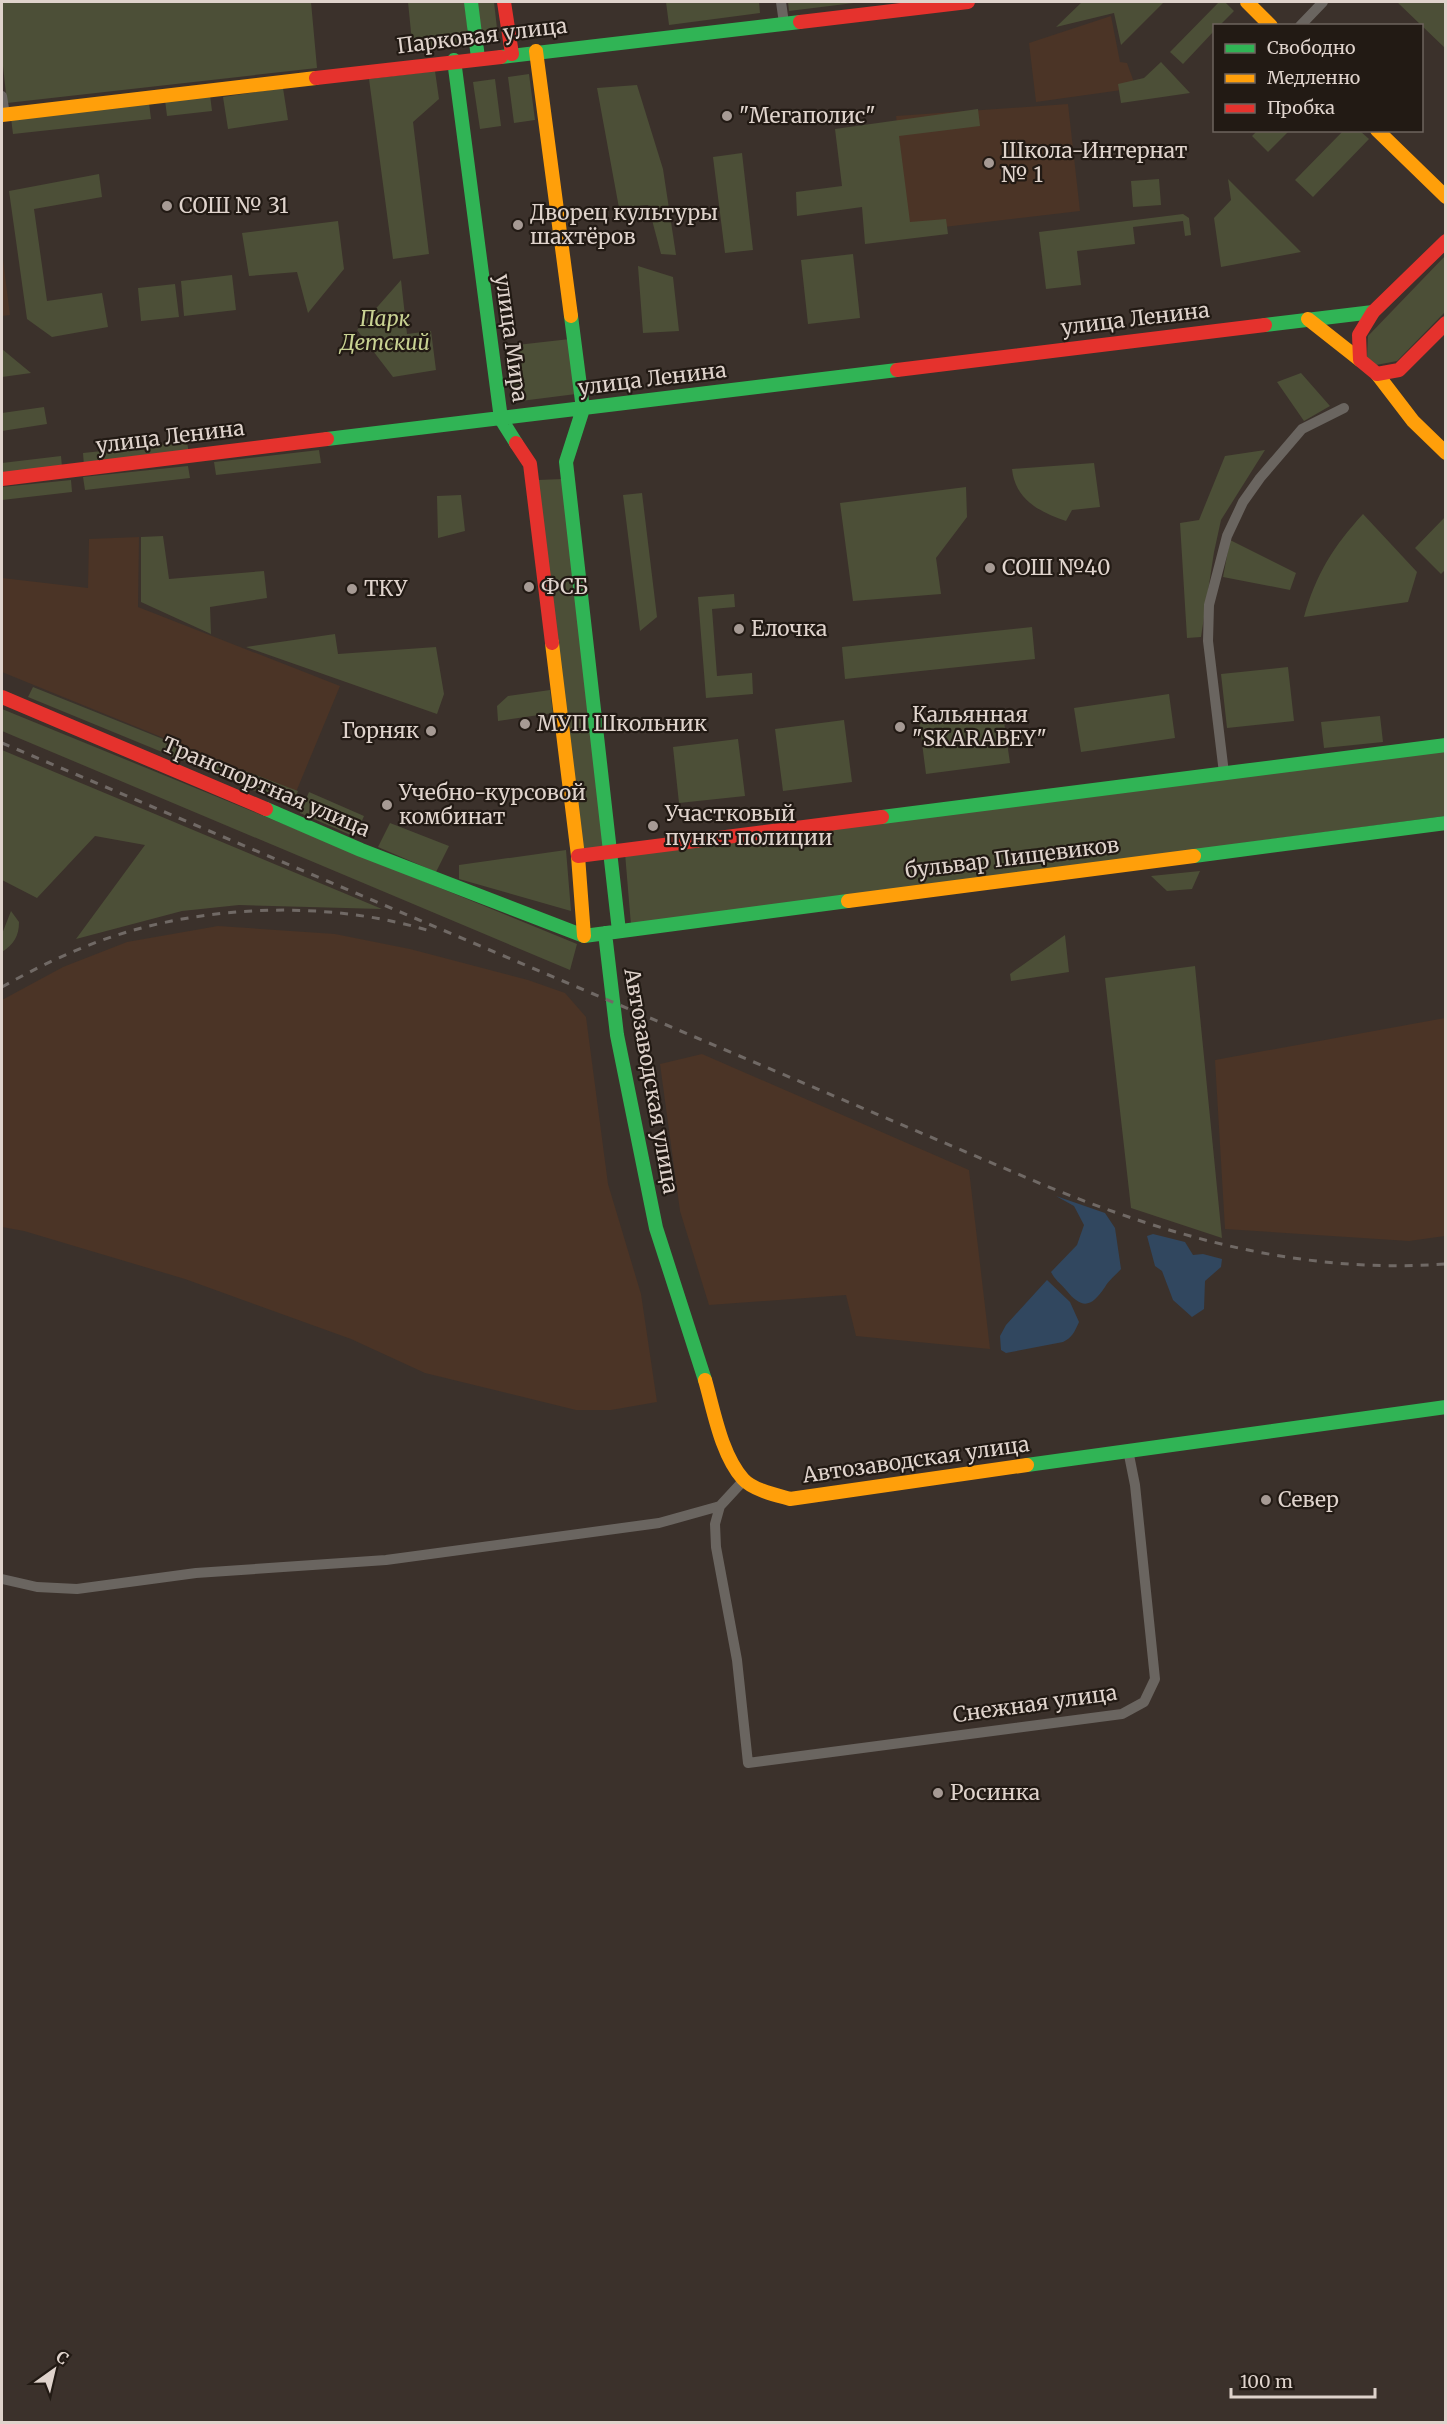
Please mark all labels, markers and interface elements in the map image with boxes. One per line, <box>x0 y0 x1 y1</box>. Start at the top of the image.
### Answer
street label: Парковая улица <box>395 12 569 59</box>
legend <box>1213 24 1423 132</box>
text: Свободно <box>1267 36 1355 59</box>
text: Медленно <box>1267 66 1360 89</box>
text: Пробка <box>1267 96 1335 119</box>
place label: "Мегаполис" <box>739 102 876 129</box>
marker: "Мегаполис" <box>720 109 734 123</box>
place label: Школа-Интернат № 1 <box>1001 137 1188 188</box>
marker: Школа-Интернат № 1 <box>982 156 996 170</box>
place label: СОШ № 31 <box>179 192 289 219</box>
marker: СОШ № 31 <box>160 199 174 213</box>
place label: Дворец культуры шахтёров <box>530 199 718 250</box>
marker: Дворец культуры шахтёров <box>511 218 525 232</box>
street label: улица Мира <box>489 272 534 404</box>
street label: улица Ленина <box>1059 296 1211 341</box>
park label: Парк Детский <box>338 305 430 356</box>
street label: улица Ленина <box>576 356 728 401</box>
street label: улица Ленина <box>94 414 246 459</box>
place label: СОШ №40 <box>1002 554 1111 581</box>
marker: СОШ №40 <box>983 561 997 575</box>
place label: ФСБ <box>541 573 588 600</box>
place label: ТКУ <box>364 575 408 602</box>
marker: ФСБ <box>522 580 536 594</box>
marker: ТКУ <box>345 582 359 596</box>
place label: Елочка <box>751 615 827 642</box>
marker: Елочка <box>732 622 746 636</box>
place label: Кальянная "SKARABEY" <box>912 701 1047 752</box>
place label: МУП Школьник <box>537 710 707 737</box>
place label: Горняк <box>341 717 419 744</box>
marker: МУП Школьник <box>518 717 532 731</box>
marker: Кальянная "SKARABEY" <box>893 720 907 734</box>
marker: Горняк <box>424 724 438 738</box>
street label: Транспортная улица <box>158 730 374 843</box>
place label: Учебно-курсовой комбинат <box>398 779 586 830</box>
marker: Учебно-курсовой комбинат <box>380 798 394 812</box>
place label: Участковый пункт полиции <box>664 800 833 851</box>
marker: Участковый пункт полиции <box>646 819 660 833</box>
street label: бульвар Пищевиков <box>903 831 1120 884</box>
street label: Автозаводская улица <box>618 965 685 1196</box>
street label: Автозаводская улица <box>800 1430 1031 1489</box>
place label: Север <box>1278 1486 1339 1513</box>
marker: Север <box>1259 1493 1273 1507</box>
street label: Снежная улица <box>951 1679 1119 1728</box>
place label: Росинка <box>950 1779 1040 1806</box>
marker: Росинка <box>931 1786 945 1800</box>
north arrow <box>24 2340 84 2400</box>
text: С <box>52 2346 72 2369</box>
scale bar <box>1231 2361 1375 2399</box>
text: 100 m <box>1240 2370 1293 2393</box>

